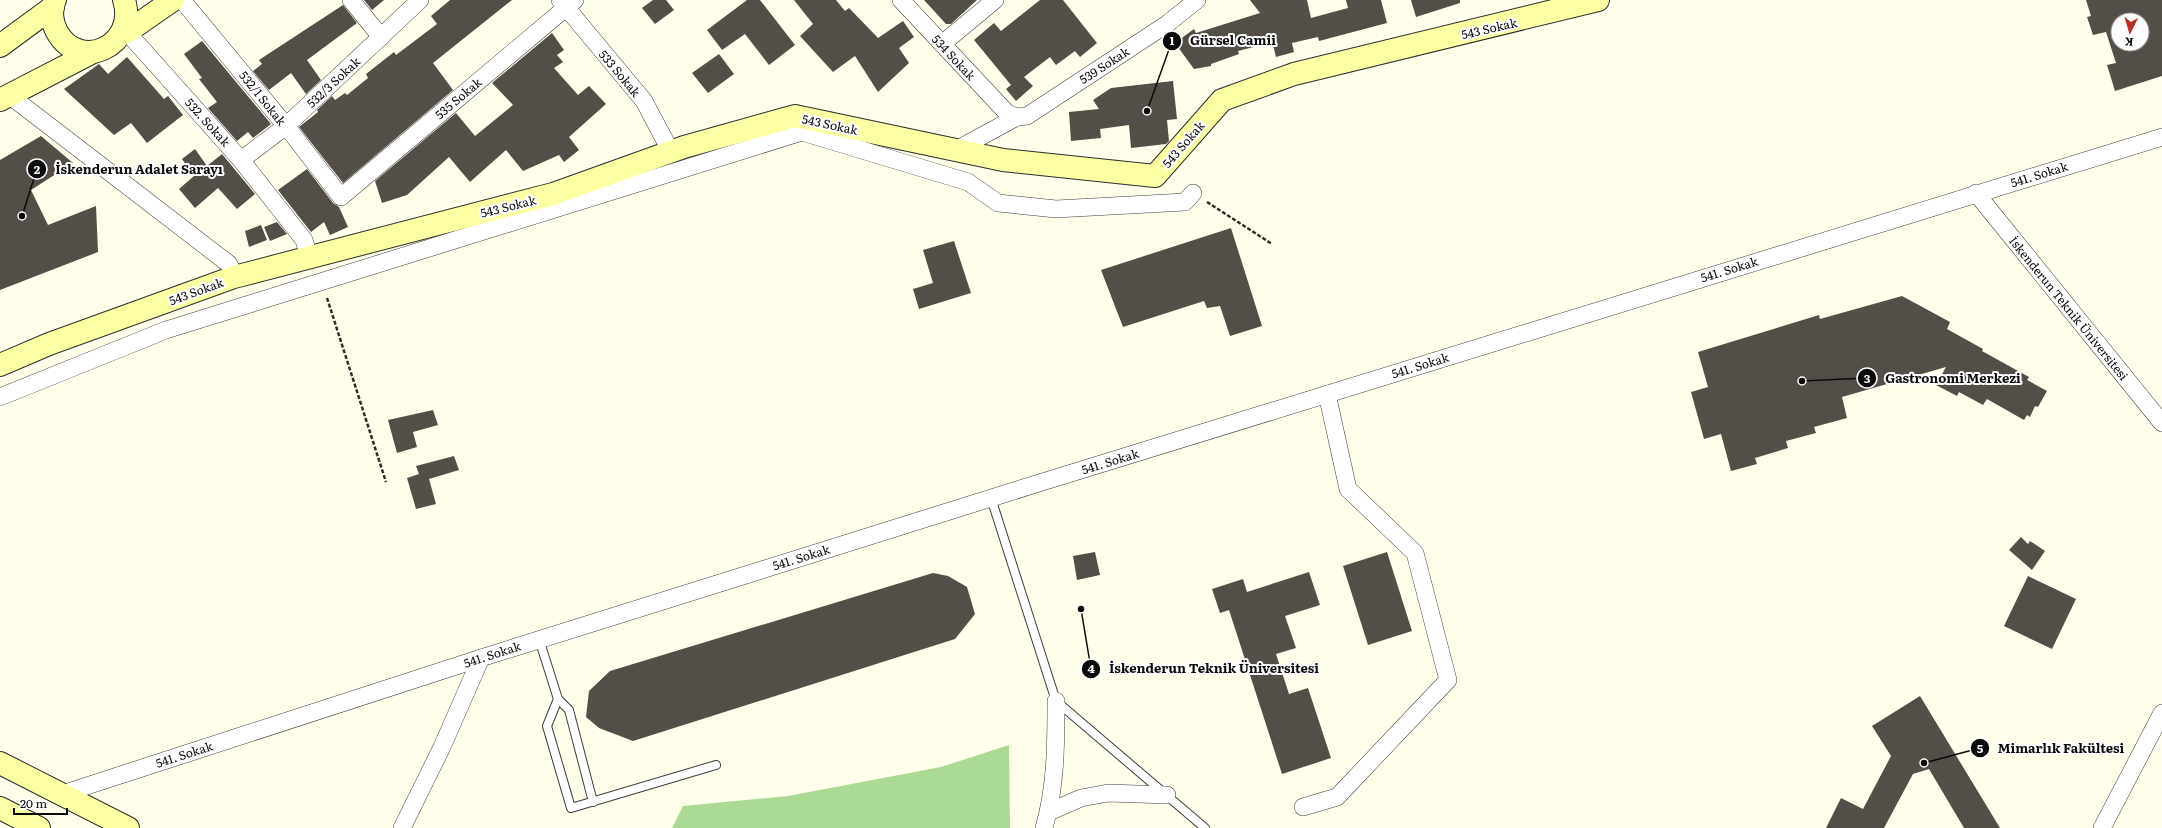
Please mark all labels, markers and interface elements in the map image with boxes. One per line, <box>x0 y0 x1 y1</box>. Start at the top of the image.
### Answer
north arrow <box>2110 12 2150 52</box>
street label: 543 Sokak <box>1459 13 1519 43</box>
callout: Gürsel Camii <box>1162 28 1284 53</box>
street label: 534 Sokak <box>928 30 980 84</box>
text: Gürsel Camii <box>1190 30 1276 49</box>
text: 1 <box>1170 31 1175 49</box>
text: K <box>2124 35 2134 51</box>
street label: 539 Sokak <box>1075 42 1133 88</box>
street label: 533 Sokak <box>595 46 645 101</box>
street label: 532/3 Sokak <box>302 52 364 112</box>
street label: 532/1 Sokak <box>235 67 291 130</box>
street label: 535 Sokak <box>431 73 486 123</box>
street label: 532. Sokak <box>181 94 235 151</box>
street label: 543 Sokak <box>800 109 860 139</box>
street label: 543 Sokak <box>1158 116 1209 171</box>
callout: İskenderun Adalet Sarayı <box>27 157 231 182</box>
street label: 541. Sokak <box>2008 157 2071 191</box>
text: İskenderun Adalet Sarayı <box>55 159 223 178</box>
text: 2 <box>34 160 41 178</box>
street label: 543 Sokak <box>478 190 538 222</box>
street label: İskenderun Teknik Üniversitesi <box>2005 232 2133 384</box>
street label: 541. Sokak <box>1698 252 1761 286</box>
street label: 543 Sokak <box>166 273 226 309</box>
street label: 541. Sokak <box>1389 348 1452 382</box>
callout: Gastronomi Merkezi <box>1857 366 2029 391</box>
text: Gastronomi Merkezi <box>1885 368 2021 387</box>
text: 3 <box>1864 369 1871 387</box>
street label: 541. Sokak <box>1079 444 1142 478</box>
street label: 541. Sokak <box>770 540 833 574</box>
street label: 541. Sokak <box>461 636 524 672</box>
callout: İskenderun Teknik Üniversitesi <box>1081 656 1327 681</box>
text: İskenderun Teknik Üniversitesi <box>1109 658 1319 677</box>
text: 4 <box>1087 659 1095 677</box>
street label: 541. Sokak <box>153 736 216 772</box>
callout: Mimarlık Fakültesi <box>1970 736 2133 761</box>
text: Mimarlık Fakültesi <box>1998 738 2125 757</box>
text: 5 <box>1977 739 1984 757</box>
scale bar <box>14 790 67 816</box>
text: 20 m <box>20 794 47 812</box>

